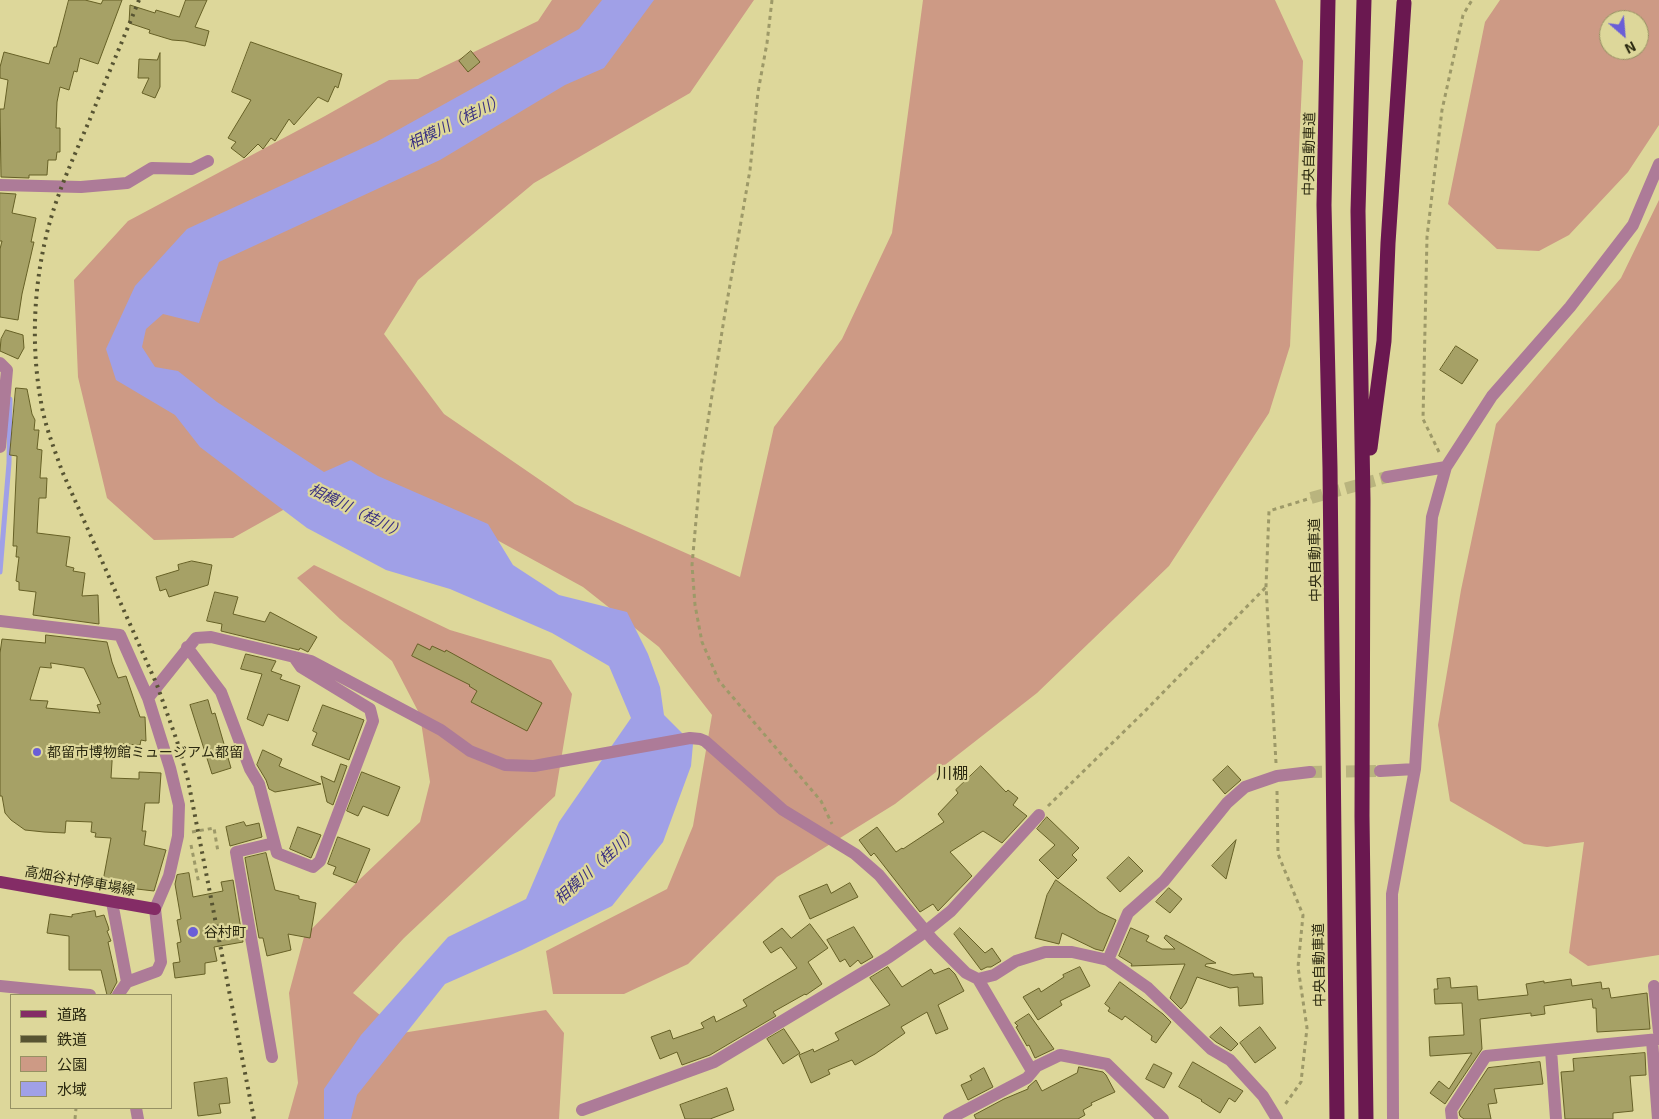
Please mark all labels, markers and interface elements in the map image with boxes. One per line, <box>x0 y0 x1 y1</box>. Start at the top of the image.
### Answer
north arrow <box>1599 10 1649 60</box>
text: N <box>1622 38 1639 58</box>
water label: 相模川（桂川） <box>405 91 507 153</box>
street label: 中央自動車道 <box>1300 112 1318 196</box>
water label: 相模川（桂川） <box>306 480 408 542</box>
street label: 中央自動車道 <box>1306 518 1324 602</box>
place label: 都留市博物館ミュージアム都留 <box>47 744 243 760</box>
marker: 都留市博物館ミュージアム都留 <box>31 746 43 758</box>
district label: 川棚 <box>936 764 968 784</box>
water label: 相模川（桂川） <box>551 824 641 908</box>
street label: 高畑谷村停車場線 <box>23 863 137 899</box>
street label: 中央自動車道 <box>1310 923 1328 1007</box>
place label: 谷村町 <box>204 924 246 940</box>
marker: 谷村町 <box>186 925 200 939</box>
legend <box>10 994 172 1109</box>
text: 道路 <box>57 1005 87 1023</box>
text: 鉄道 <box>57 1030 87 1048</box>
text: 公園 <box>57 1055 87 1073</box>
text: 水域 <box>57 1080 87 1098</box>

